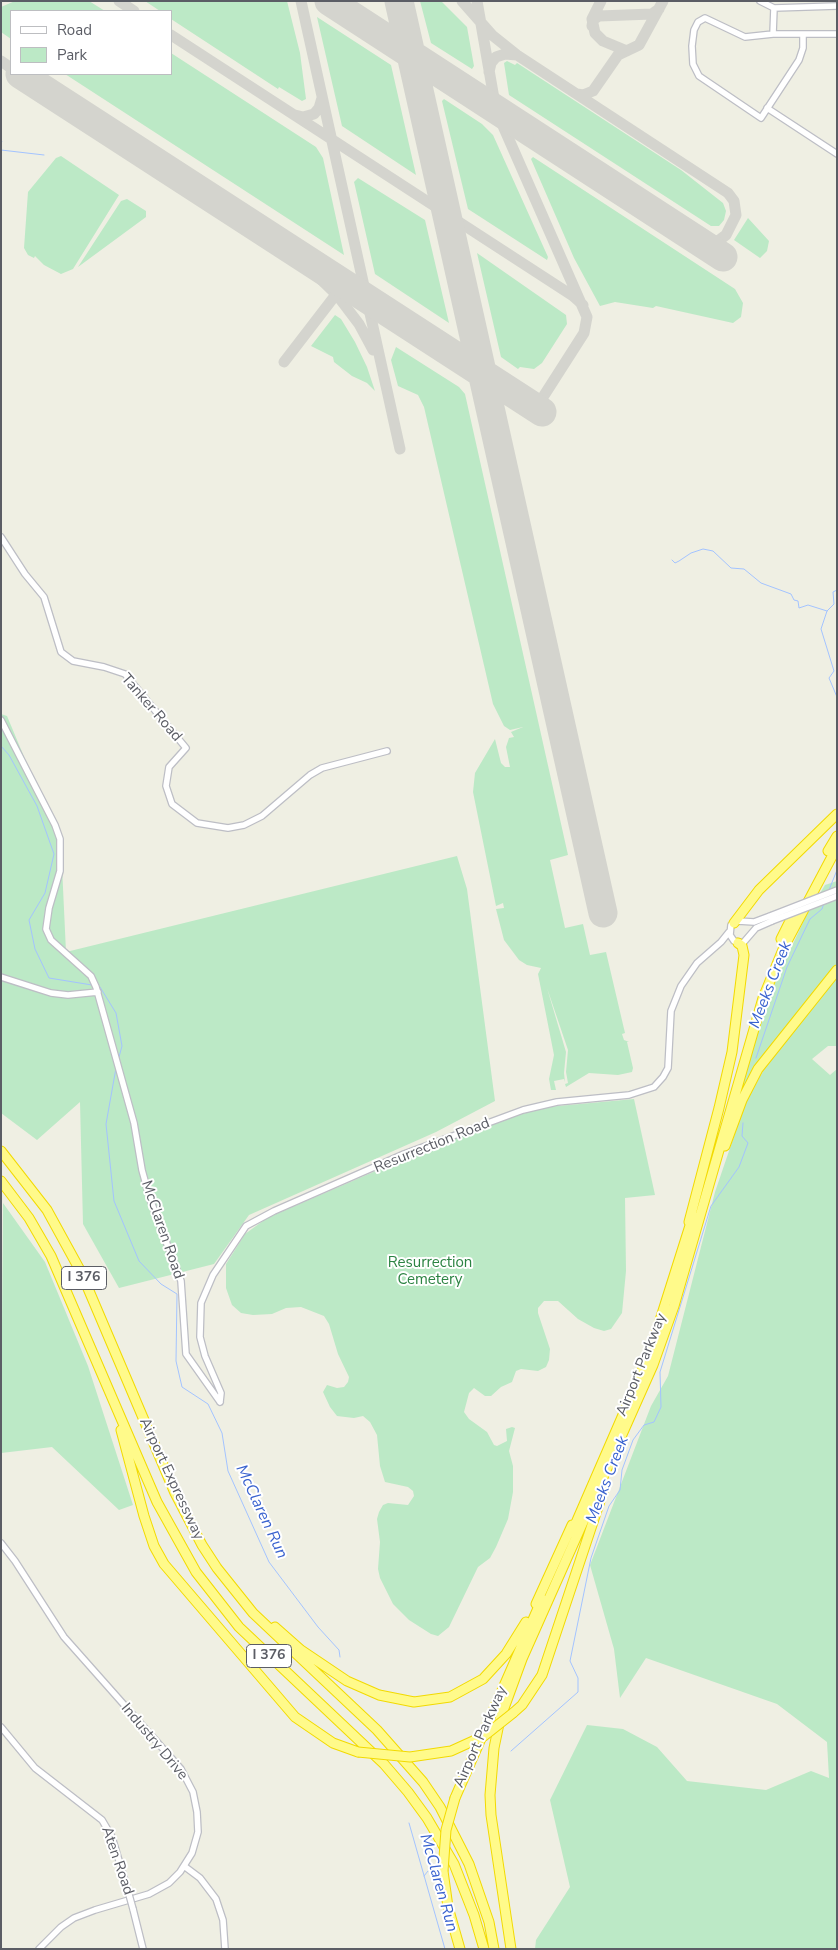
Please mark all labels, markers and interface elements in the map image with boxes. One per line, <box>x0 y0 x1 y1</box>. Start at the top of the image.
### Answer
legend <box>10 10 172 75</box>
text: Road <box>57 20 92 40</box>
text: Park <box>57 45 87 65</box>
street label: Tanker Road <box>117 670 185 746</box>
water label: Meeks Creek <box>746 939 796 1031</box>
street label: Resurrection Road <box>371 1115 493 1177</box>
street label: McClaren Road <box>137 1178 187 1282</box>
park label: Resurrection Cemetery <box>388 1254 472 1289</box>
road number: I 376 <box>62 1266 106 1290</box>
street label: Airport Parkway <box>613 1311 671 1419</box>
street label: Airport Expressway <box>135 1415 207 1543</box>
water label: Meeks Creek <box>583 1434 633 1526</box>
water label: McClaren Run <box>231 1462 291 1562</box>
road number: I 376 <box>246 1644 292 1668</box>
street label: Airport Parkway <box>451 1683 511 1791</box>
street label: Industry Drive <box>117 1700 191 1784</box>
street label: Aten Road <box>97 1824 137 1898</box>
water label: McClaren Run <box>415 1832 461 1934</box>

